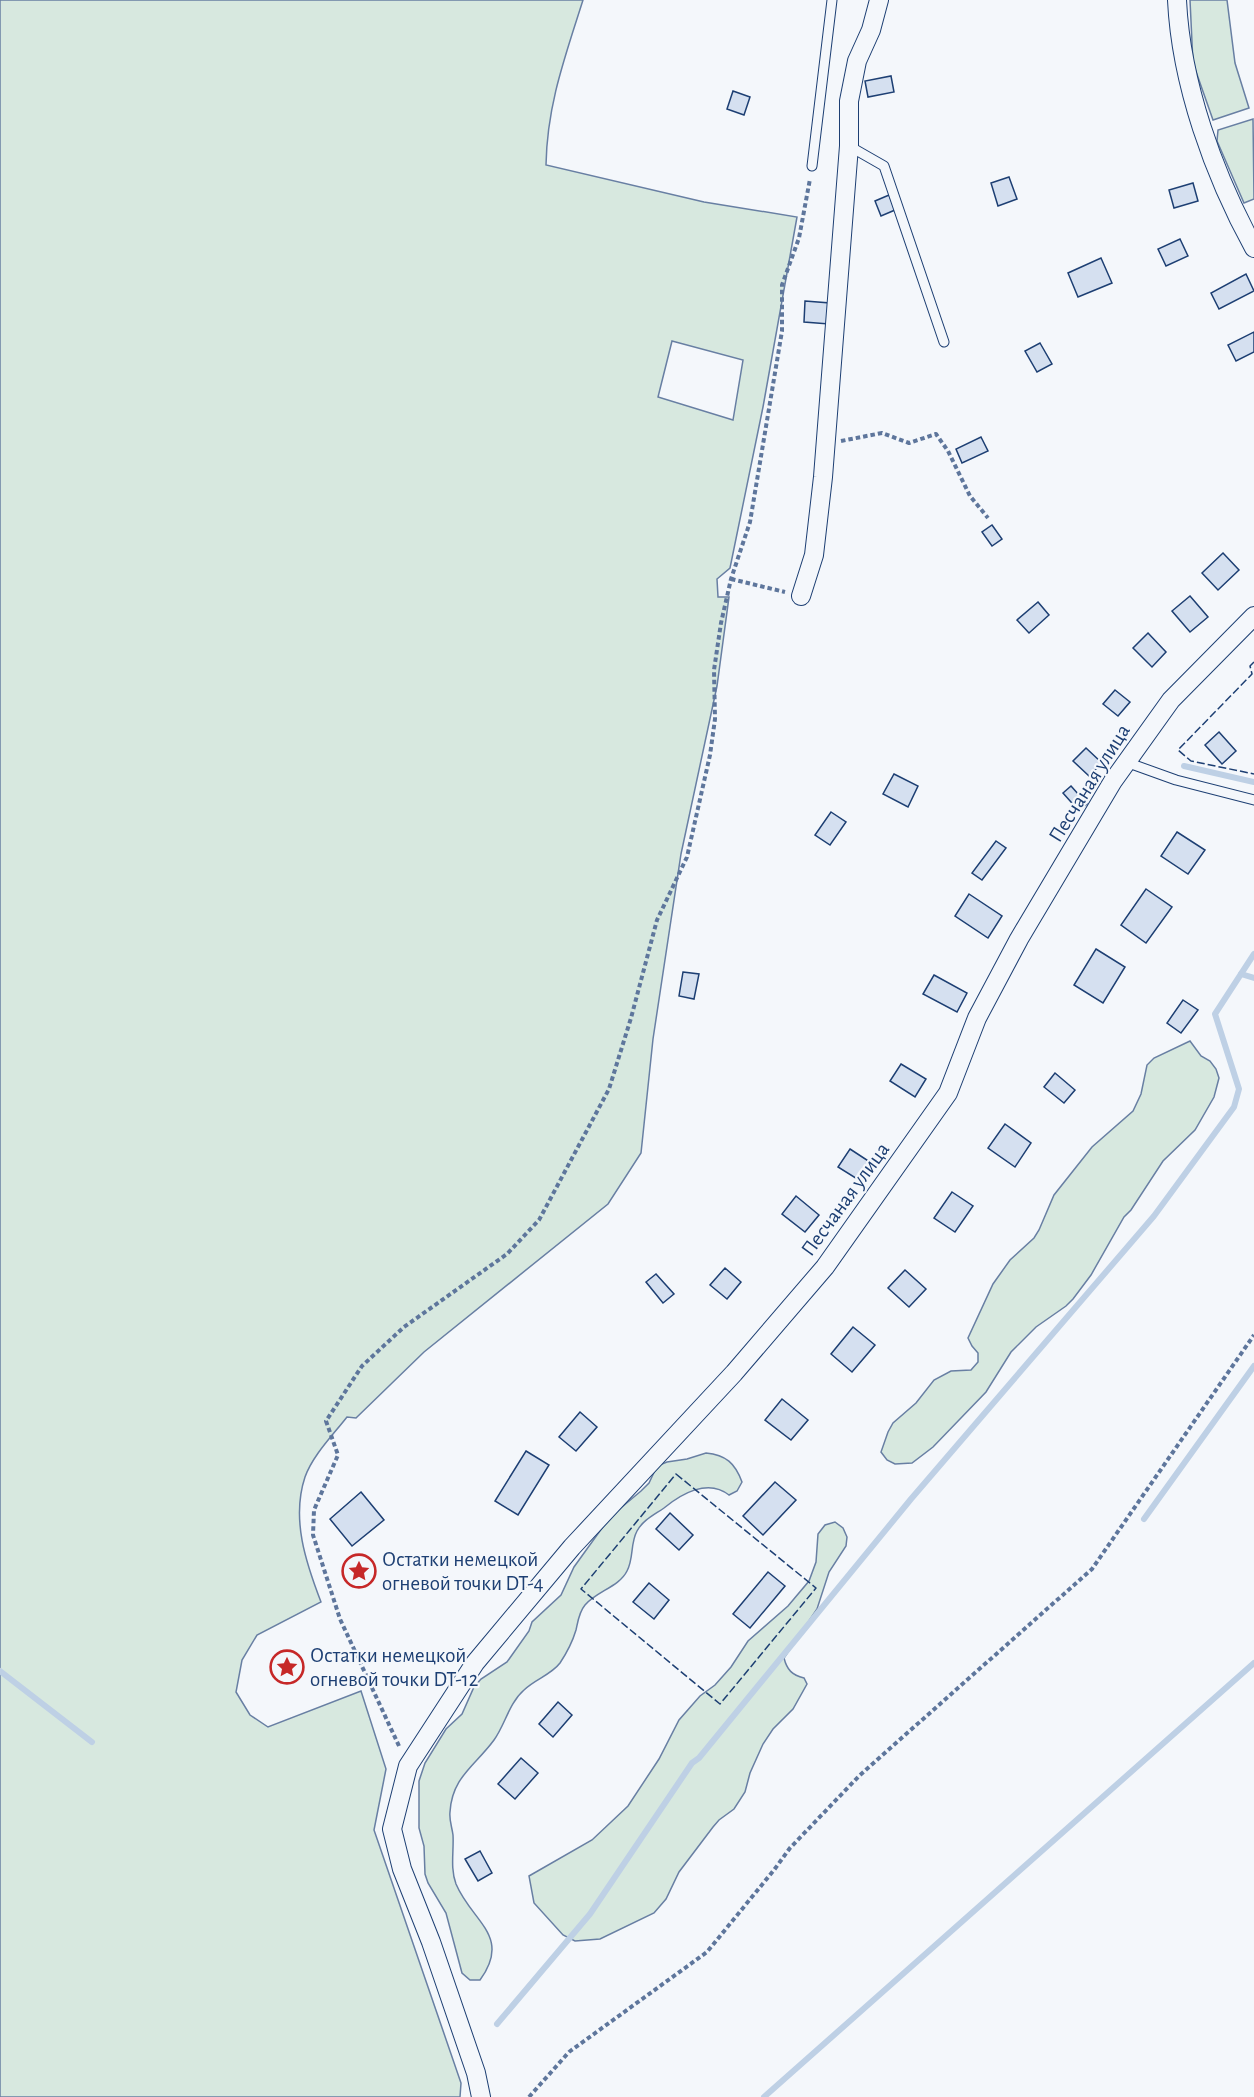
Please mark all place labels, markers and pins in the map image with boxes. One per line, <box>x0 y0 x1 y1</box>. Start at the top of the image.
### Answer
place label: Остатки немецкой огневой точки DT-4 <box>382 1549 544 1594</box>
place icon: Остатки немецкой огневой точки DT-4 <box>341 1553 377 1589</box>
place label: Остатки немецкой огневой точки DT-12 <box>310 1645 478 1690</box>
place icon: Остатки немецкой огневой точки DT-12 <box>269 1649 305 1685</box>

